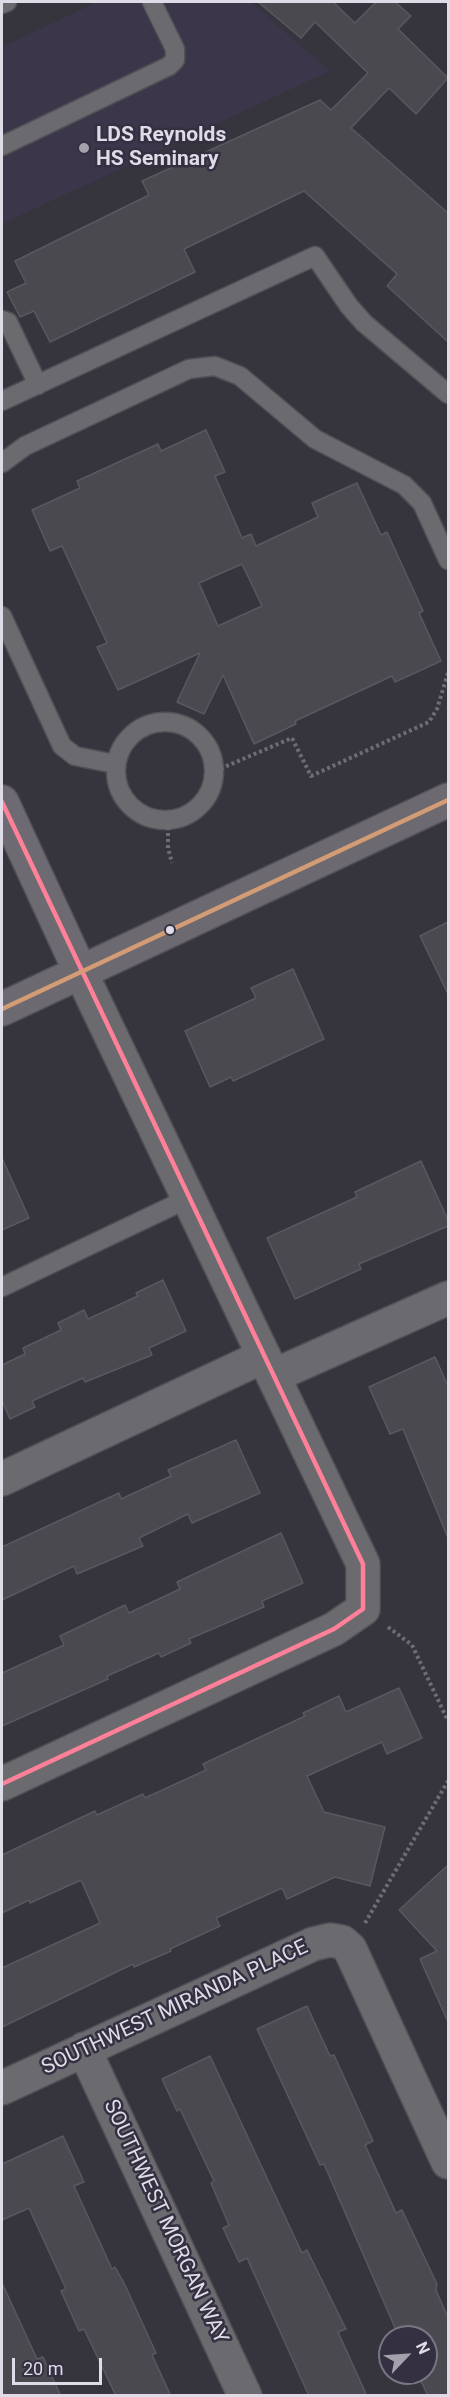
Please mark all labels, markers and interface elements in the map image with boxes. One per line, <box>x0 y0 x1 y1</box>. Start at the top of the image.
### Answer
place label: LDS Reynolds HS Seminary <box>96 123 226 173</box>
marker: LDS Reynolds HS Seminary <box>77 141 91 155</box>
unlabelled marker <box>164 924 176 936</box>
street label: SOUTHWEST MIRANDA PLACE <box>38 1935 312 2081</box>
street label: SOUTHWEST MORGAN WAY <box>97 2096 233 2348</box>
north arrow <box>378 2325 438 2385</box>
text: N <box>412 2339 434 2357</box>
scale bar <box>15 2346 105 2384</box>
text: 20 m <box>23 2358 63 2379</box>

